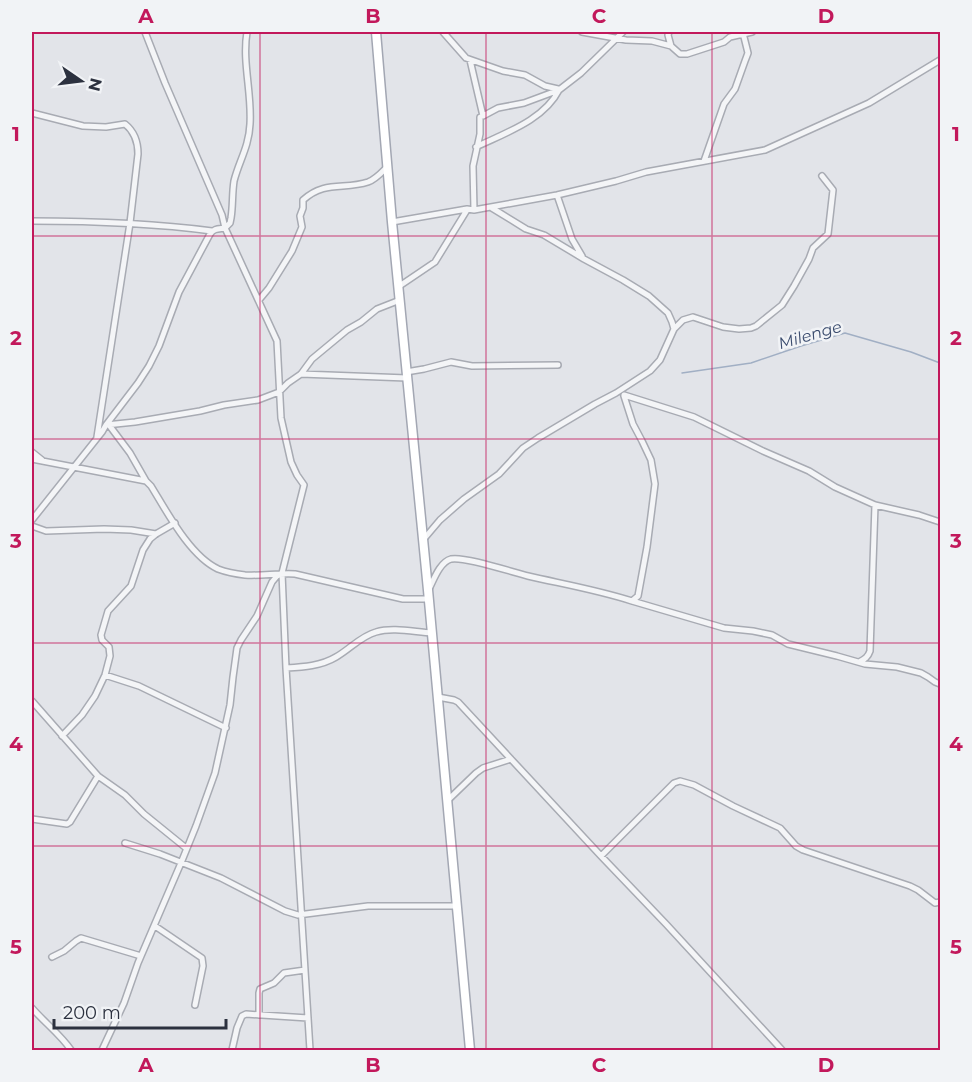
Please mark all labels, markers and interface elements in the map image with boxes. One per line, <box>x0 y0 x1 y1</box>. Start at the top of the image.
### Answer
text: A <box>137 4 154 28</box>
text: B <box>365 4 381 28</box>
text: C <box>592 4 607 28</box>
text: D <box>818 4 834 28</box>
north arrow <box>51 51 111 111</box>
text: N <box>84 76 106 93</box>
text: 1 <box>12 122 20 146</box>
text: 1 <box>952 122 960 146</box>
water label: Milenge <box>776 317 844 353</box>
text: 2 <box>10 326 22 350</box>
text: 2 <box>950 326 962 350</box>
text: 3 <box>9 529 22 553</box>
text: 3 <box>949 529 962 553</box>
text: 4 <box>9 732 23 756</box>
text: 4 <box>949 732 963 756</box>
text: 5 <box>10 935 22 959</box>
text: 5 <box>950 935 962 959</box>
scale bar <box>54 992 226 1030</box>
text: 200 m <box>63 1002 121 1024</box>
text: A <box>137 1053 154 1077</box>
text: B <box>365 1053 381 1077</box>
text: C <box>592 1053 607 1077</box>
text: D <box>818 1053 834 1077</box>

